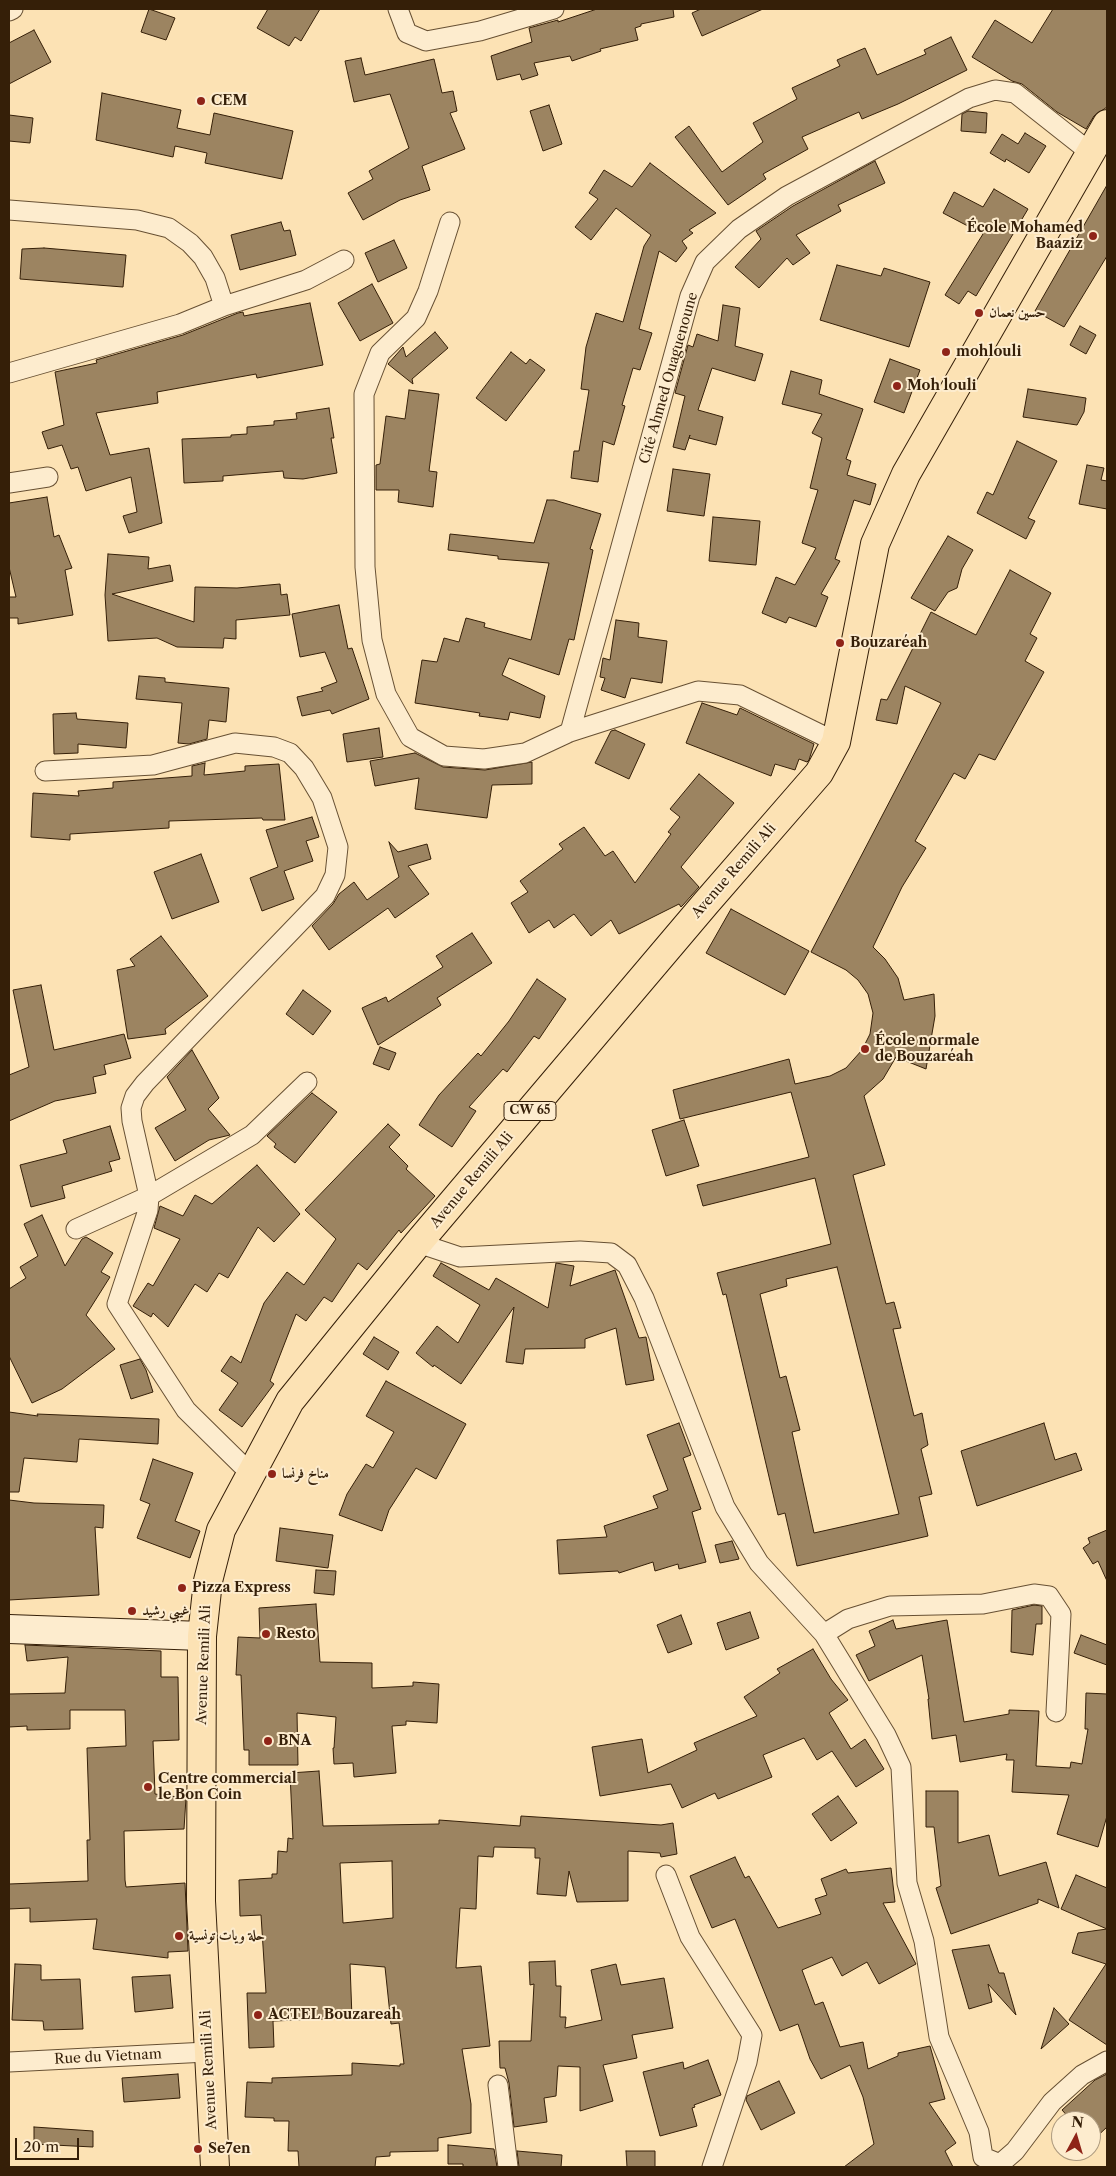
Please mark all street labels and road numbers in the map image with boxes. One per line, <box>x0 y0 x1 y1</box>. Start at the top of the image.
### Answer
street label: Cité Ahmed Ouaguenoune <box>636 290 702 466</box>
street label: Avenue Remili Ali <box>688 820 780 922</box>
road number: CW 65 <box>504 1102 556 1120</box>
street label: Avenue Remili Ali <box>427 1129 517 1231</box>
street label: Avenue Remili Ali <box>194 1605 214 1725</box>
street label: Avenue Remili Ali <box>197 2010 221 2130</box>
street label: Rue du Vietnam <box>54 2046 162 2068</box>

